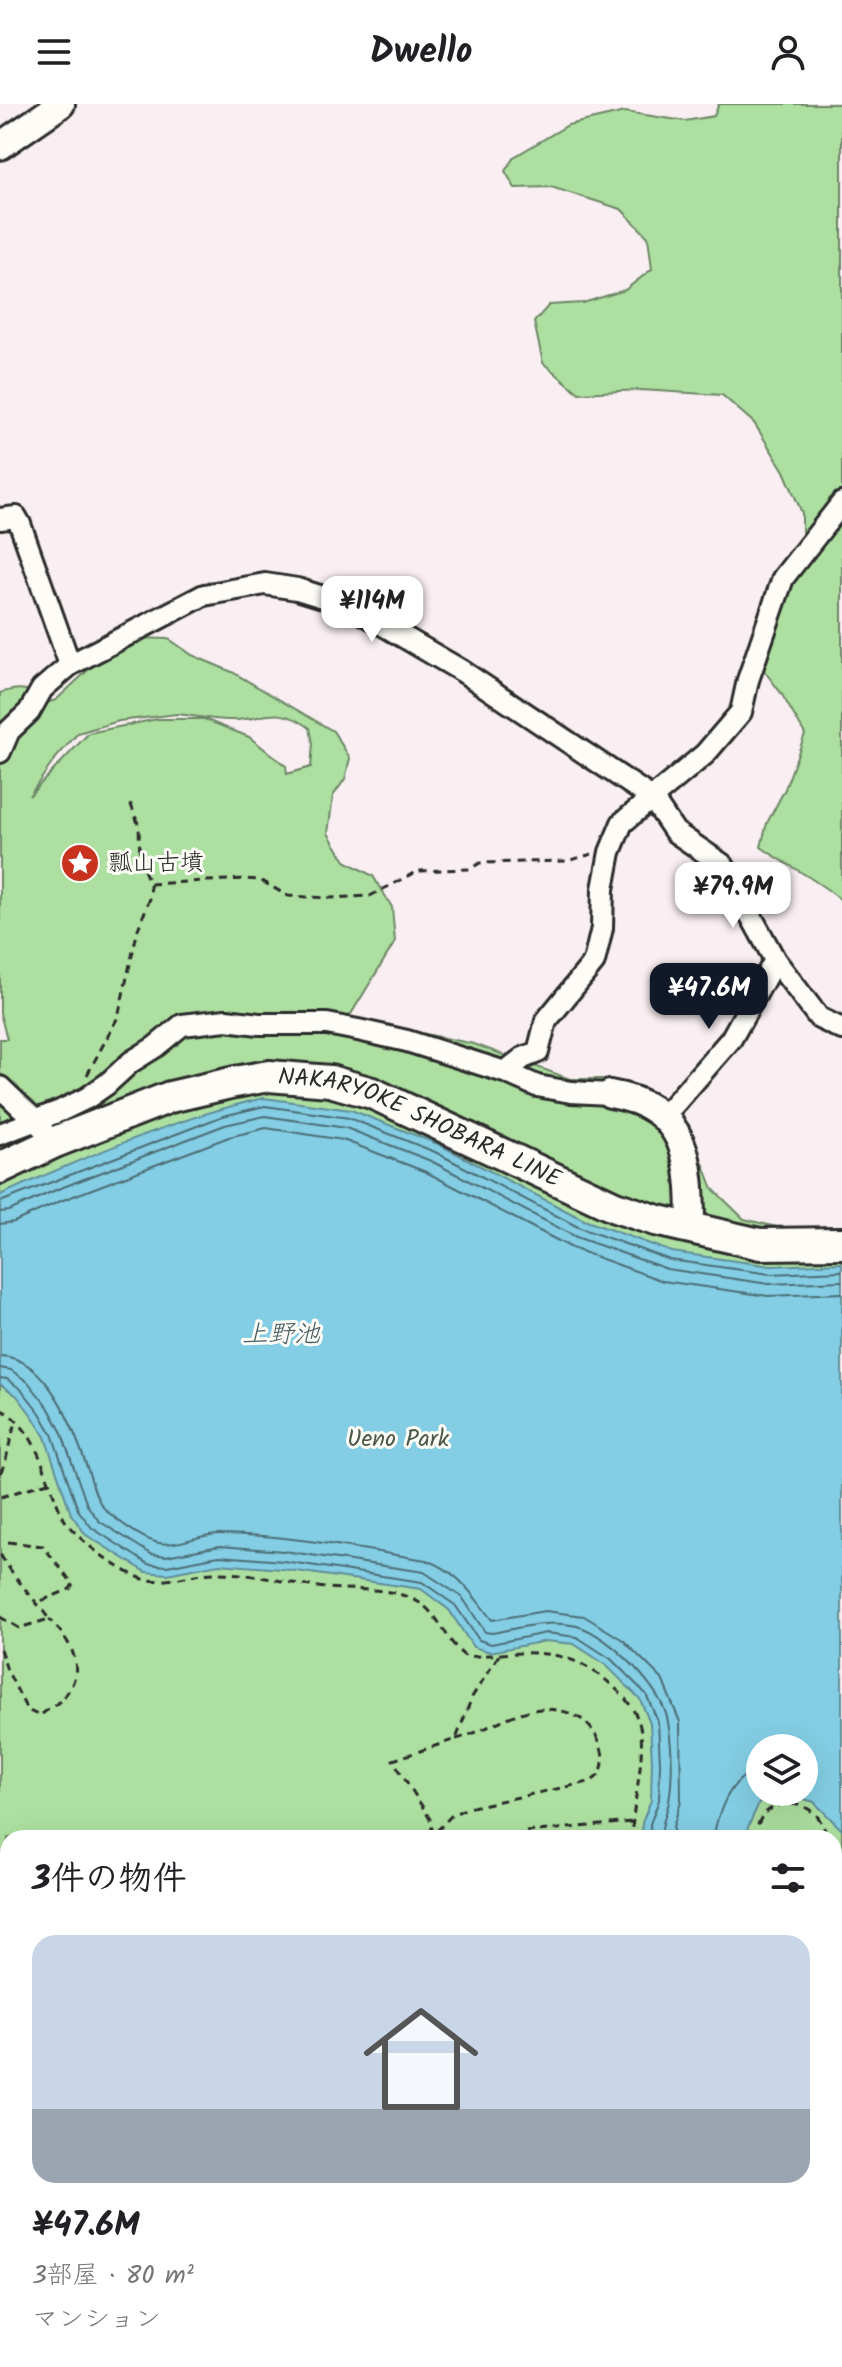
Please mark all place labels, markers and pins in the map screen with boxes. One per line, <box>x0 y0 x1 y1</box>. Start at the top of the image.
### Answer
pin: ¥114M <box>316 576 428 644</box>
place icon: 瓢山古墳 <box>59 842 101 884</box>
place label: 瓢山古墳 <box>108 844 204 883</box>
pin: ¥79.9M <box>668 862 798 930</box>
pin: ¥47.6M <box>644 963 774 1031</box>

